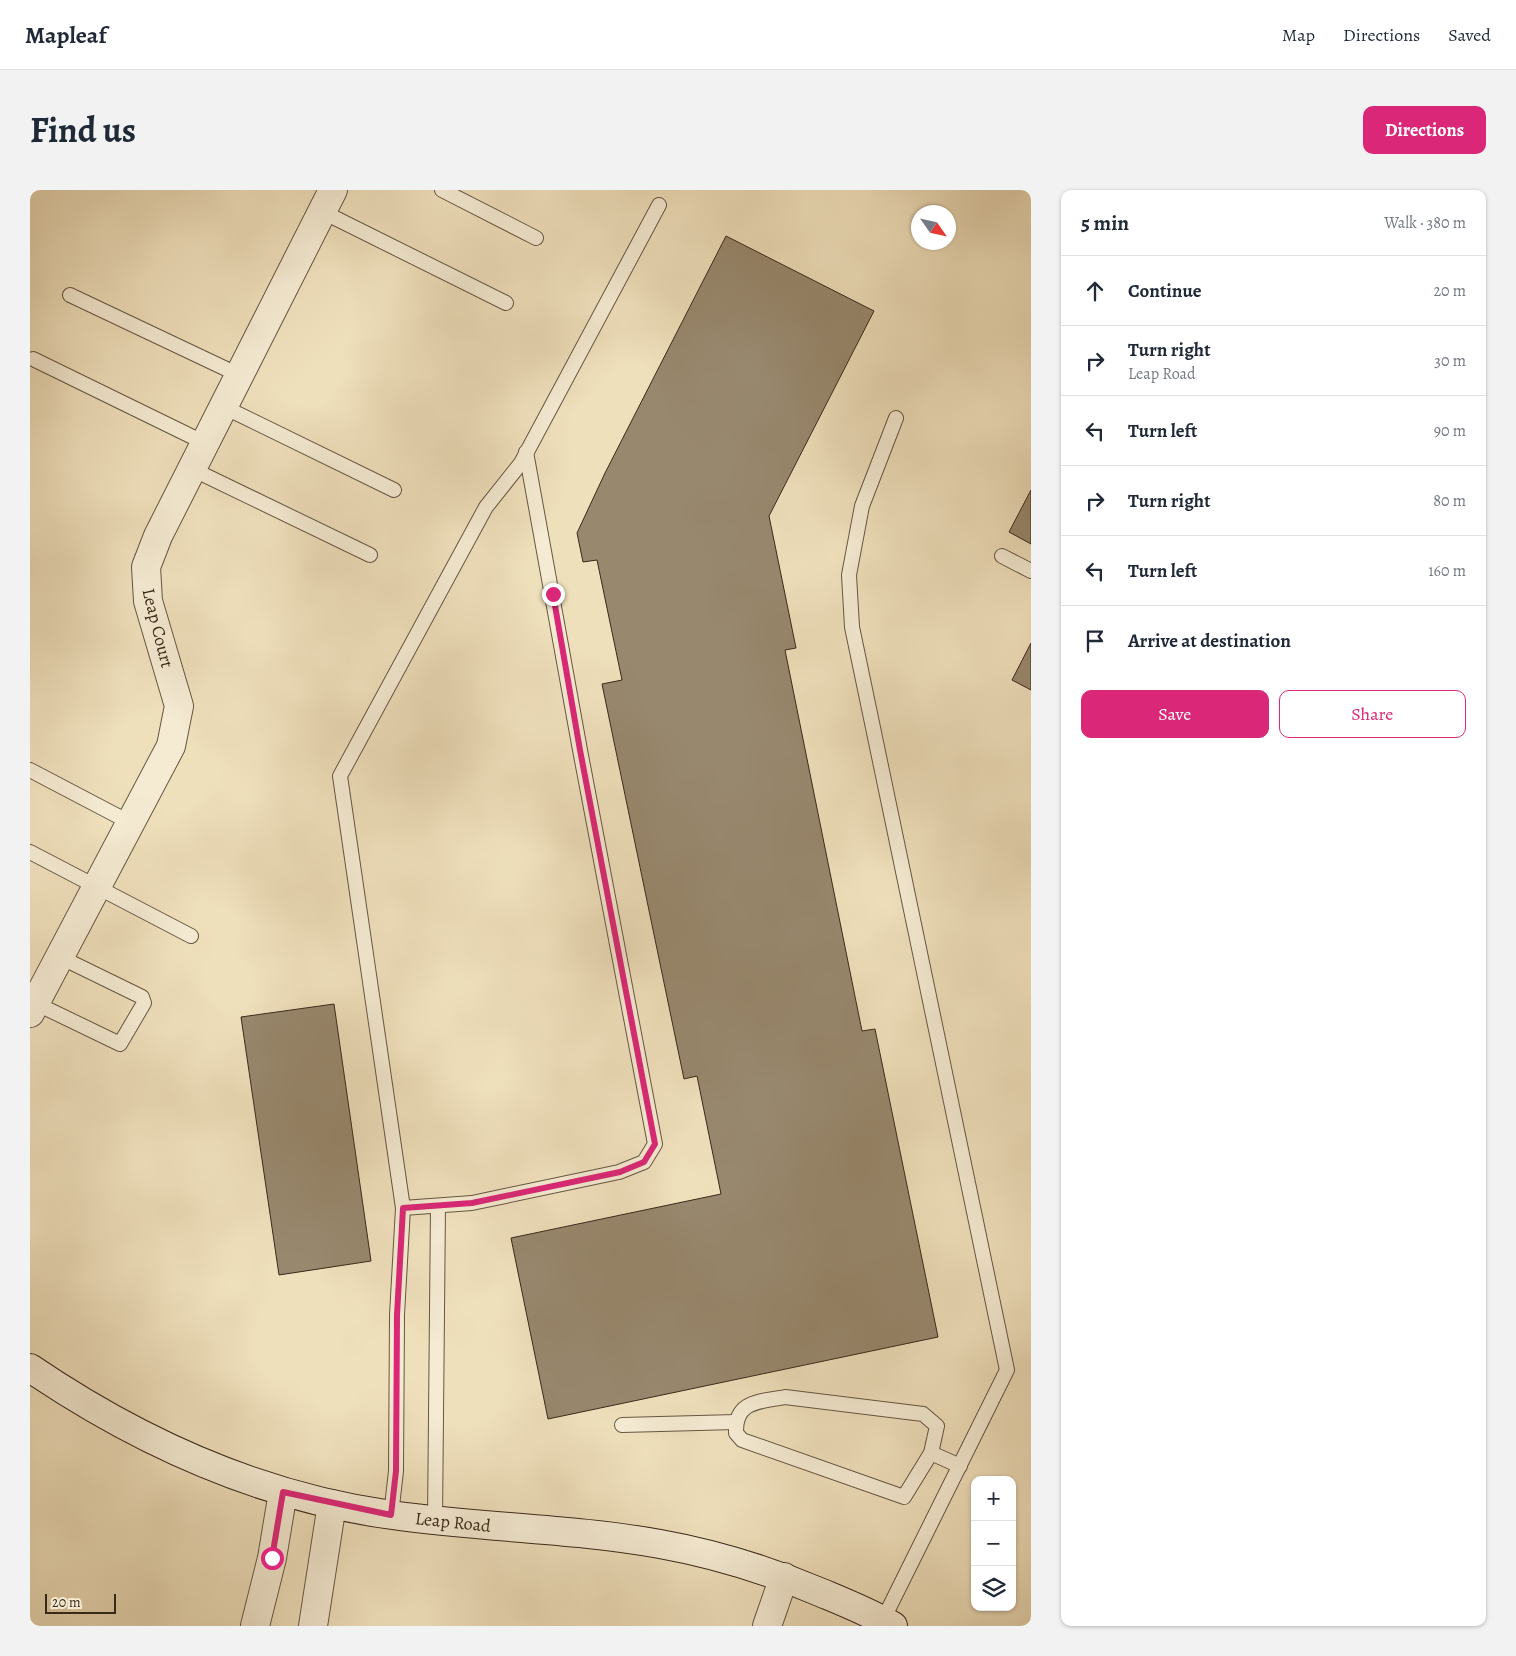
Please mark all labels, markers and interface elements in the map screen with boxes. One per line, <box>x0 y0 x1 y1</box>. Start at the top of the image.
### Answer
text: Mapleaf <box>25 19 107 51</box>
text: Map <box>1282 23 1315 47</box>
text: Directions <box>1343 23 1420 47</box>
text: Saved <box>1448 23 1491 47</box>
text: Find us <box>30 106 136 154</box>
button: Directions <box>1363 106 1486 154</box>
north arrow <box>911 205 956 250</box>
text: 5 min <box>1081 209 1129 237</box>
text: Walk · 380 m <box>1384 212 1466 234</box>
icon: ahead <box>1081 277 1109 305</box>
text: Continue <box>1128 278 1202 304</box>
text: 20 m <box>1433 280 1466 302</box>
text: Turn right <box>1128 337 1210 363</box>
icon: right <box>1081 347 1109 375</box>
text: 30 m <box>1434 350 1466 372</box>
text: Leap Road <box>1128 363 1196 385</box>
icon: left <box>1081 417 1109 445</box>
text: Turn left <box>1128 418 1197 444</box>
text: 90 m <box>1434 420 1466 442</box>
icon: right <box>1081 487 1109 515</box>
text: Turn right <box>1128 488 1210 514</box>
text: 80 m <box>1433 490 1466 512</box>
icon: left <box>1081 557 1109 585</box>
text: Turn left <box>1128 558 1197 584</box>
text: 160 m <box>1428 560 1466 582</box>
route end <box>542 583 565 606</box>
street label: Leap Court <box>137 586 179 670</box>
icon: arrive <box>1081 627 1109 655</box>
text: Arrive at destination <box>1128 628 1291 654</box>
button: Save <box>1081 690 1269 738</box>
button: Share <box>1279 690 1466 738</box>
map controls <box>971 1476 1016 1611</box>
button: + <box>971 1476 1016 1521</box>
street label: Leap Road <box>414 1506 492 1538</box>
button: − <box>971 1521 1016 1566</box>
route start <box>261 1547 284 1570</box>
button: layers <box>971 1566 1016 1611</box>
scale bar <box>45 1591 116 1614</box>
text: 20 m <box>52 1593 81 1612</box>

